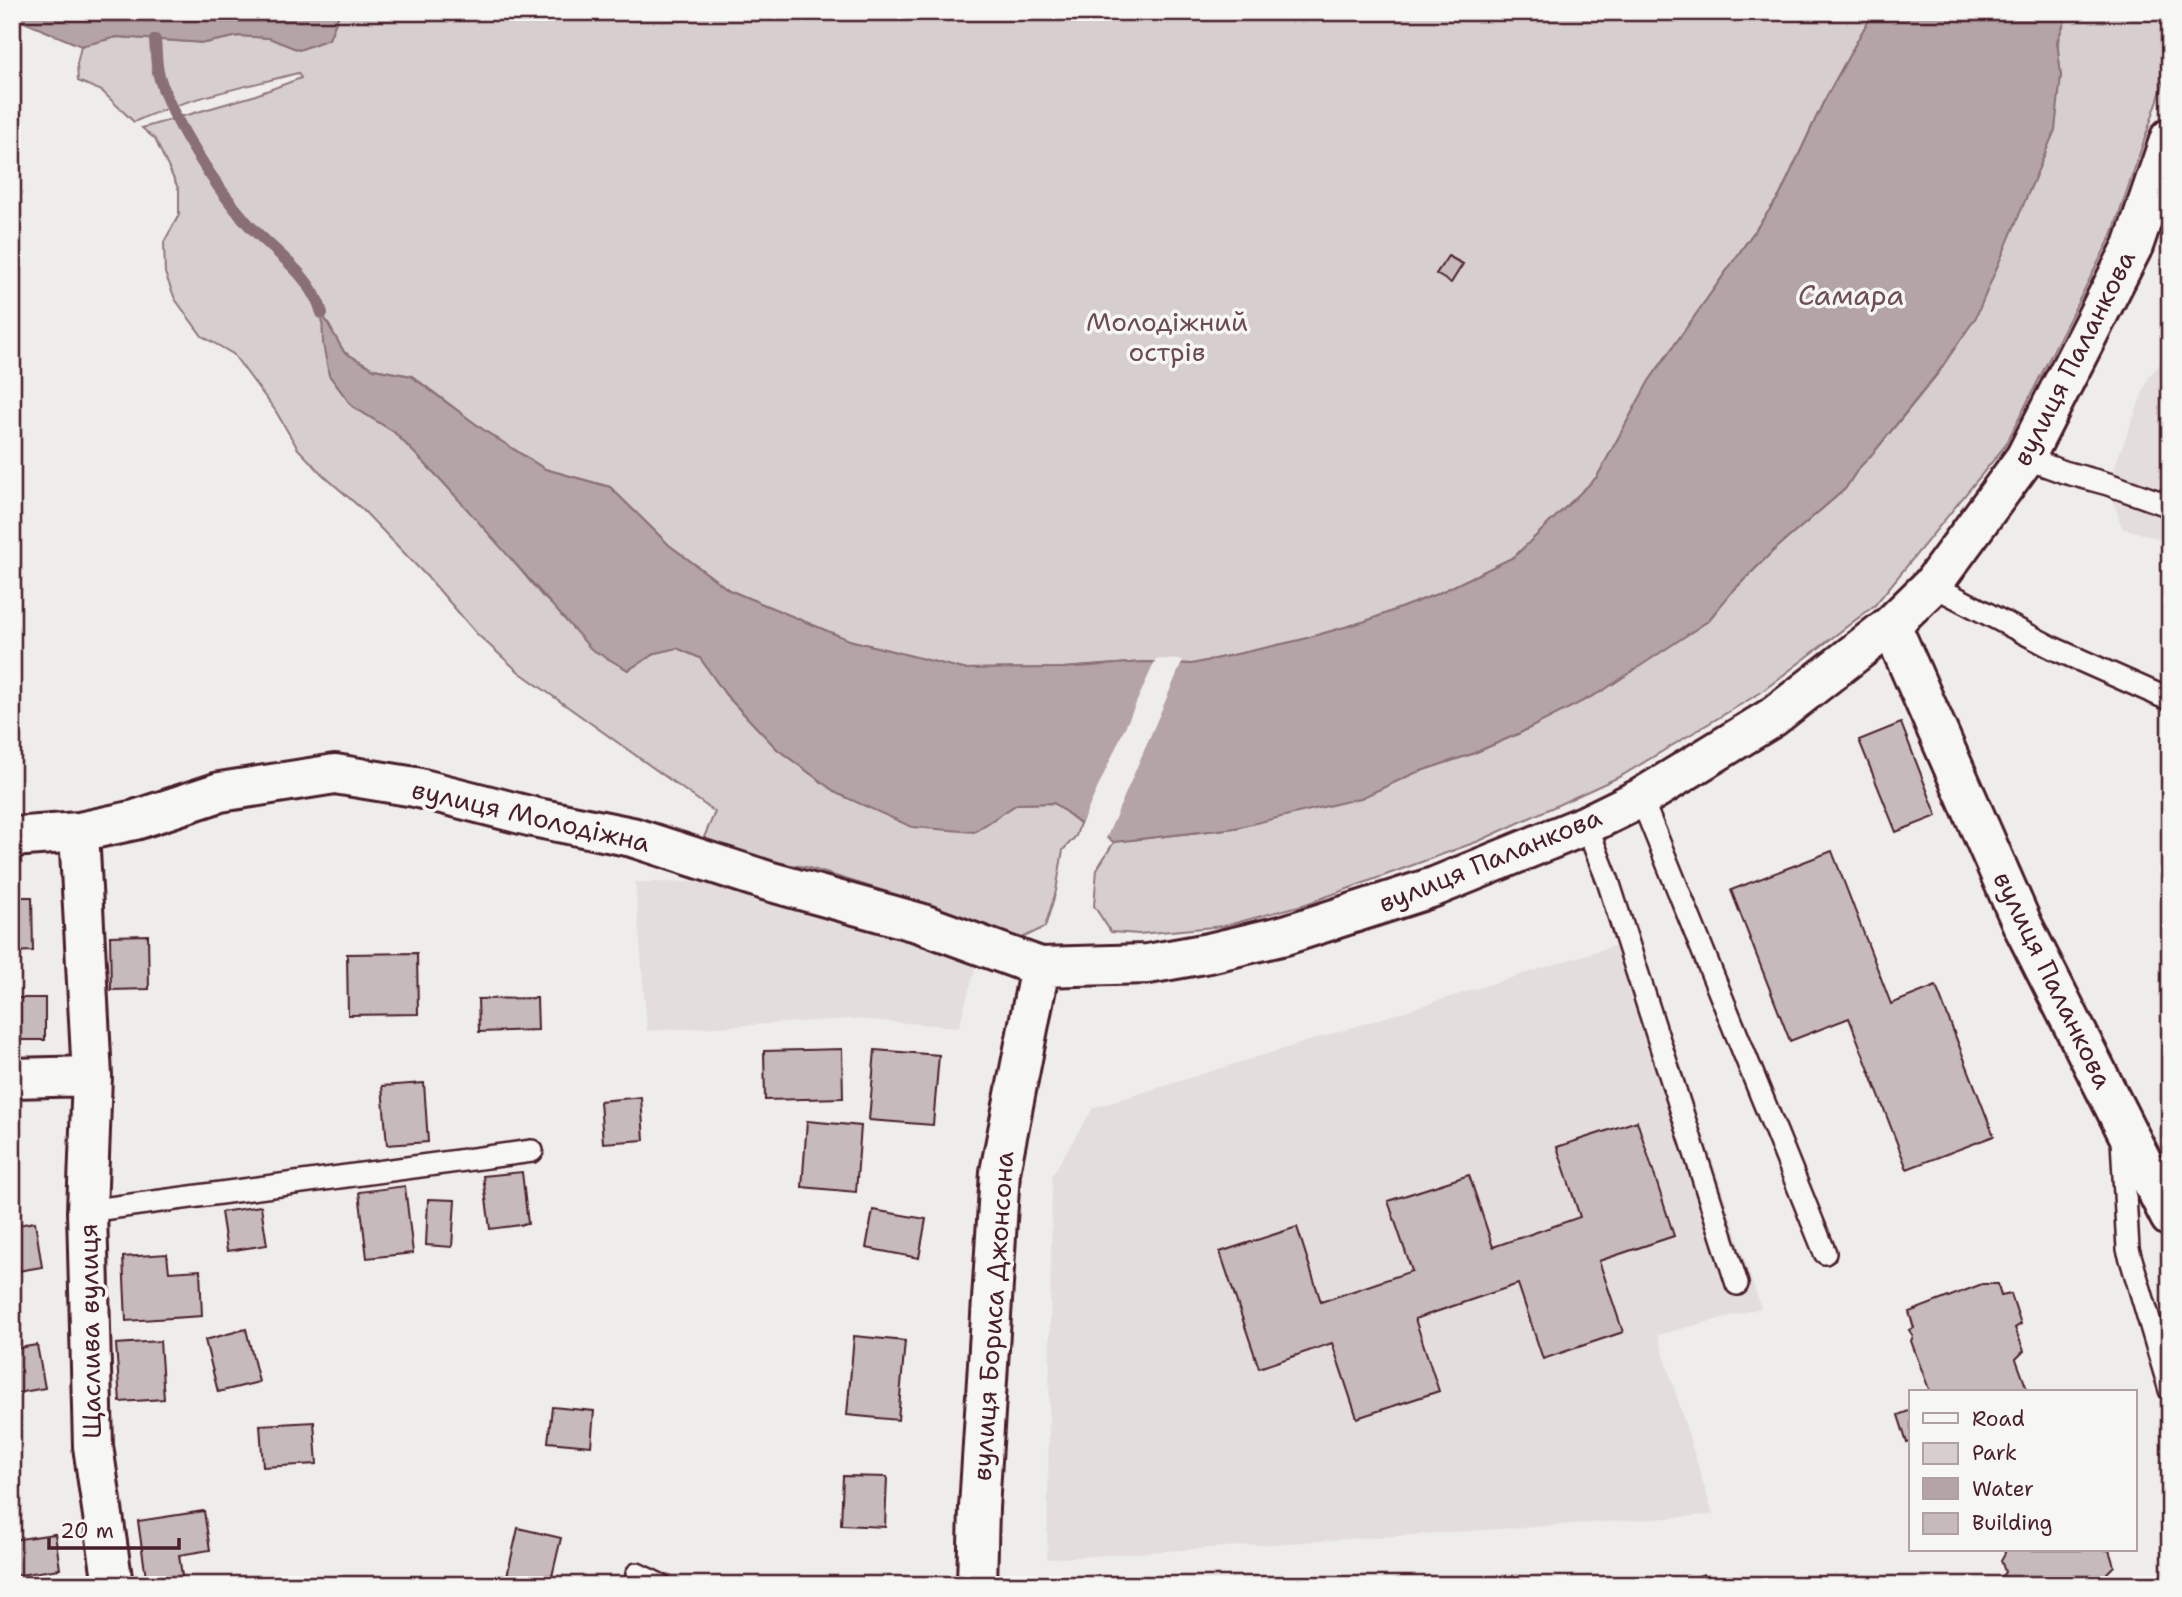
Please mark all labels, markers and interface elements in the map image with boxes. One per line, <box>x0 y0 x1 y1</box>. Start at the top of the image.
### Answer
street label: вулиця Паланкова <box>2004 244 2143 472</box>
water label: Самара <box>1798 276 1904 314</box>
park label: Молодіжний острів <box>1086 304 1248 369</box>
street label: вулиця Молодіжна <box>409 771 654 860</box>
street label: вулиця Паланкова <box>1373 799 1607 920</box>
street label: вулиця Паланкова <box>1986 865 2121 1094</box>
street label: вулиця Бориса Джонсона <box>964 1150 1021 1482</box>
street label: Щаслива вулиця <box>70 1223 109 1439</box>
legend <box>1909 1390 2136 1552</box>
text: Road <box>1972 1405 2025 1433</box>
text: Park <box>1972 1439 2017 1467</box>
text: Water <box>1972 1475 2034 1503</box>
scale bar <box>49 1506 178 1550</box>
text: Building <box>1972 1509 2052 1537</box>
text: 20 m <box>60 1517 114 1545</box>

